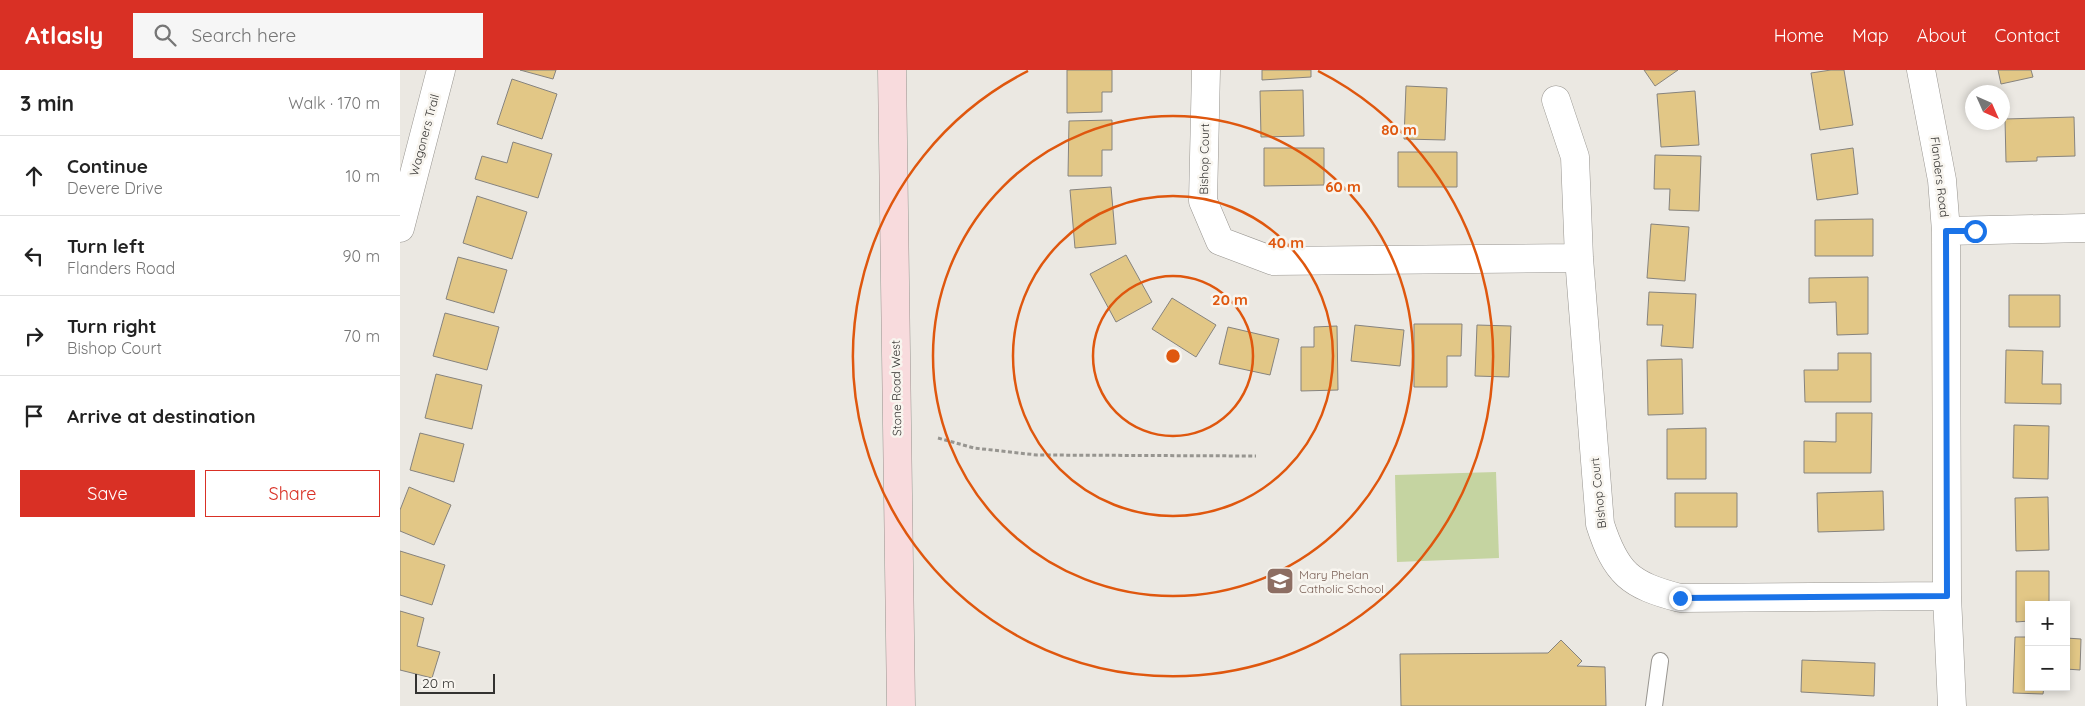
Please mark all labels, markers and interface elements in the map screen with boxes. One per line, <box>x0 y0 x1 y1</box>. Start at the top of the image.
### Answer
search box <box>133 13 483 58</box>
text: Atlasly <box>25 20 103 50</box>
icon: search <box>151 21 179 49</box>
text: Search here <box>191 23 296 47</box>
text: Home <box>1774 24 1824 47</box>
text: Map <box>1852 24 1889 47</box>
text: About <box>1917 24 1967 47</box>
text: Contact <box>1995 24 2060 47</box>
north arrow <box>1965 85 2010 130</box>
text: 3 min <box>20 90 74 116</box>
street label: Wagoners Trail <box>406 92 442 178</box>
text: Walk · 170 m <box>288 93 380 113</box>
text: 80 m <box>1381 120 1417 139</box>
street label: Bishop Court <box>1196 123 1212 195</box>
street label: Flanders Road <box>1928 136 1952 218</box>
text: Continue <box>67 154 148 178</box>
icon: ahead <box>20 162 48 190</box>
text: 10 m <box>346 166 380 186</box>
text: 60 m <box>1325 177 1361 196</box>
text: Devere Drive <box>67 178 163 198</box>
route start <box>1964 220 1987 243</box>
text: 40 m <box>1268 233 1304 252</box>
text: Turn left <box>67 234 145 258</box>
icon: left <box>20 242 48 270</box>
text: 90 m <box>343 246 380 266</box>
text: Flanders Road <box>67 258 175 278</box>
text: 20 m <box>1212 290 1248 309</box>
text: Turn right <box>67 314 156 338</box>
icon: right <box>20 322 48 350</box>
text: 70 m <box>343 326 380 346</box>
text: Bishop Court <box>67 338 162 358</box>
street label: Stone Road West <box>888 340 904 436</box>
centre of rings <box>1164 347 1182 365</box>
icon: arrive <box>20 402 48 430</box>
text: Arrive at destination <box>67 404 256 428</box>
street label: Bishop Court <box>1587 457 1609 529</box>
button: Save <box>20 470 195 517</box>
button: Share <box>205 470 380 517</box>
school or university icon: Mary Phelan Catholic School <box>1265 566 1295 596</box>
place label: Mary Phelan Catholic School <box>1299 567 1384 596</box>
route end <box>1669 587 1692 610</box>
map controls <box>2025 601 2070 691</box>
button: + <box>2025 601 2070 646</box>
button: − <box>2025 646 2070 691</box>
scale bar <box>415 671 495 694</box>
text: 20 m <box>422 674 455 692</box>

